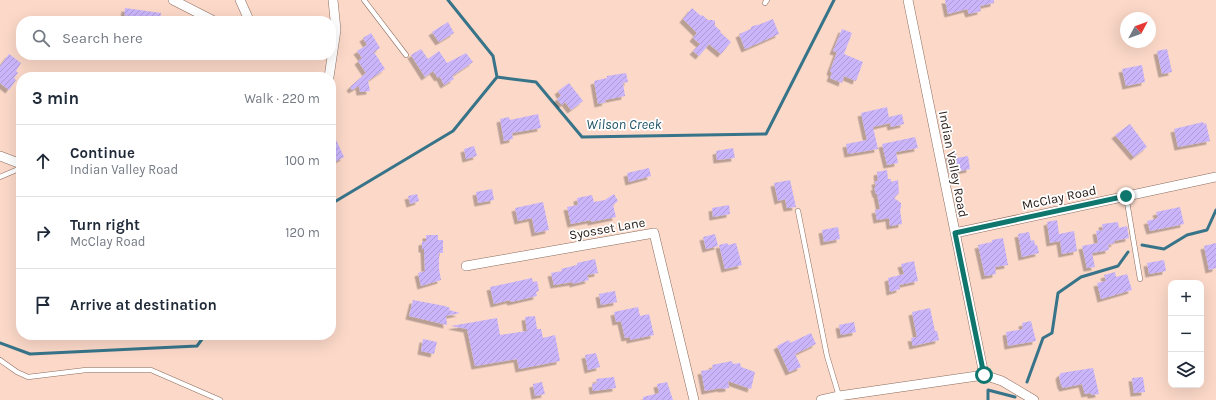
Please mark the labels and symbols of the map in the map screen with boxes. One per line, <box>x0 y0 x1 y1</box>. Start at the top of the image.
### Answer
north arrow <box>1120 12 1156 48</box>
street label: Indian Valley Road <box>936 110 971 219</box>
water label: Wilson Creek <box>586 116 663 133</box>
street label: McClay Road <box>1021 182 1098 213</box>
route end <box>1117 187 1135 205</box>
street label: Syosset Lane <box>568 214 647 243</box>
route start <box>975 366 993 384</box>

